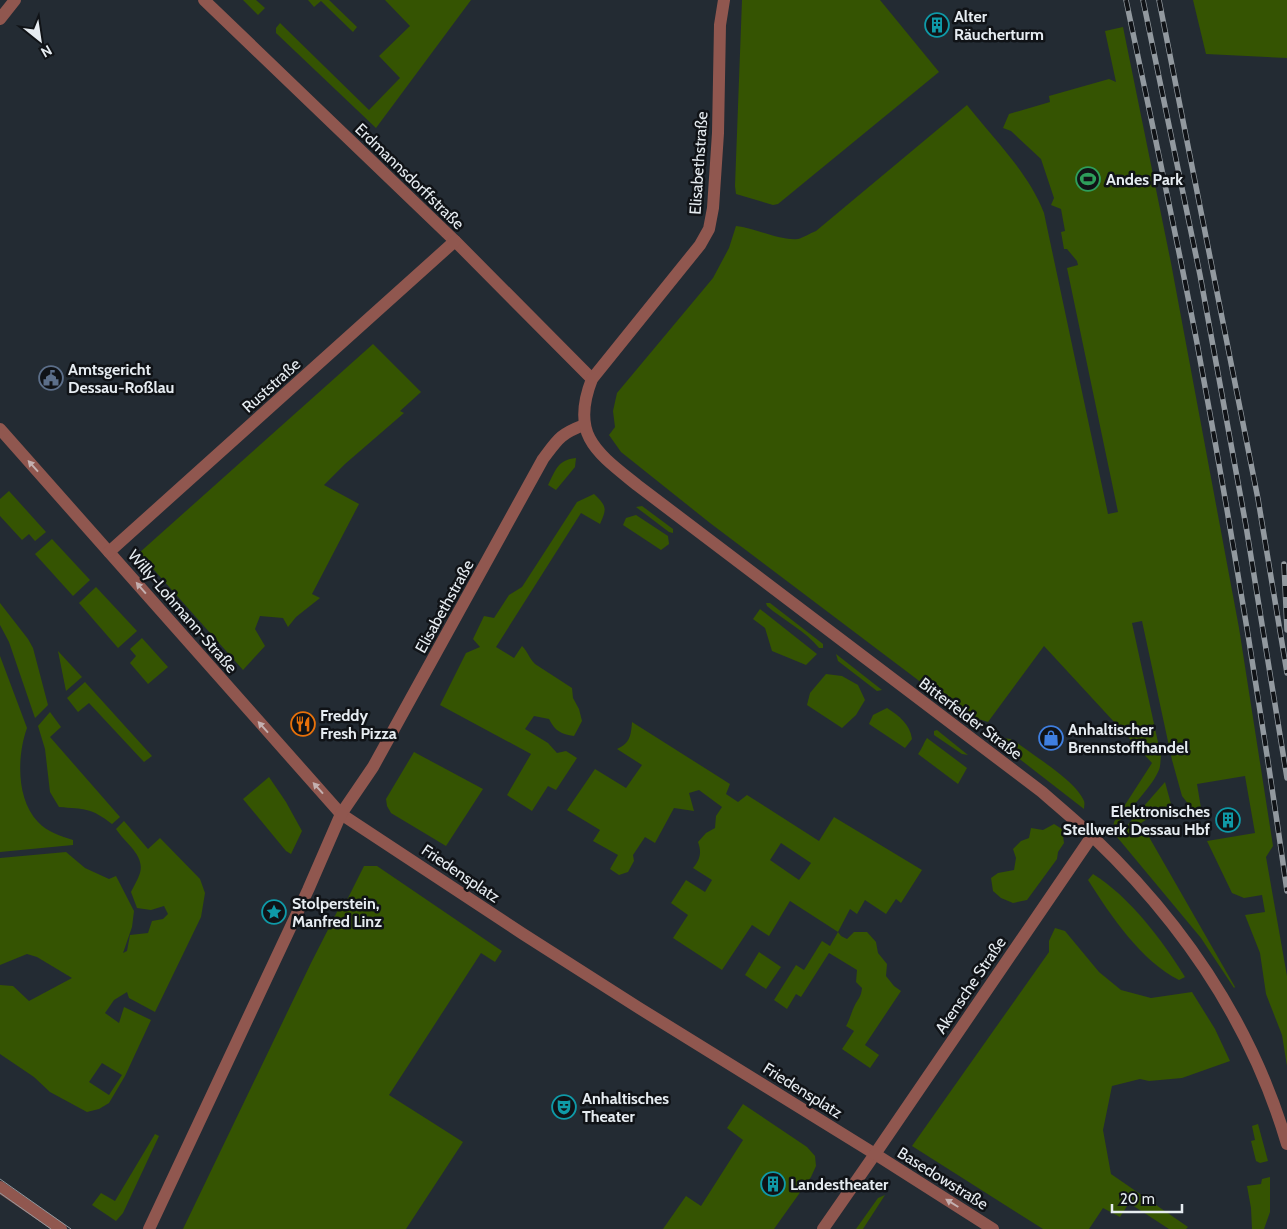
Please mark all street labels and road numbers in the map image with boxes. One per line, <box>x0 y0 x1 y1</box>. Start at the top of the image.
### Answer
street label: Elisabethstraße <box>685 111 712 215</box>
street label: Erdmannsdorffstraße <box>351 120 468 233</box>
street label: Ruststraße <box>238 354 304 416</box>
street label: Willy-Lohmann-Straße <box>124 546 241 677</box>
street label: Elisabethstraße <box>411 556 478 656</box>
street label: Bitterfelder Straße <box>915 673 1026 763</box>
street label: Friedensplatz <box>418 840 504 907</box>
street label: Akensche Straße <box>931 933 1010 1037</box>
street label: Friedensplatz <box>760 1059 846 1123</box>
street label: Basedowstraße <box>894 1143 992 1214</box>

